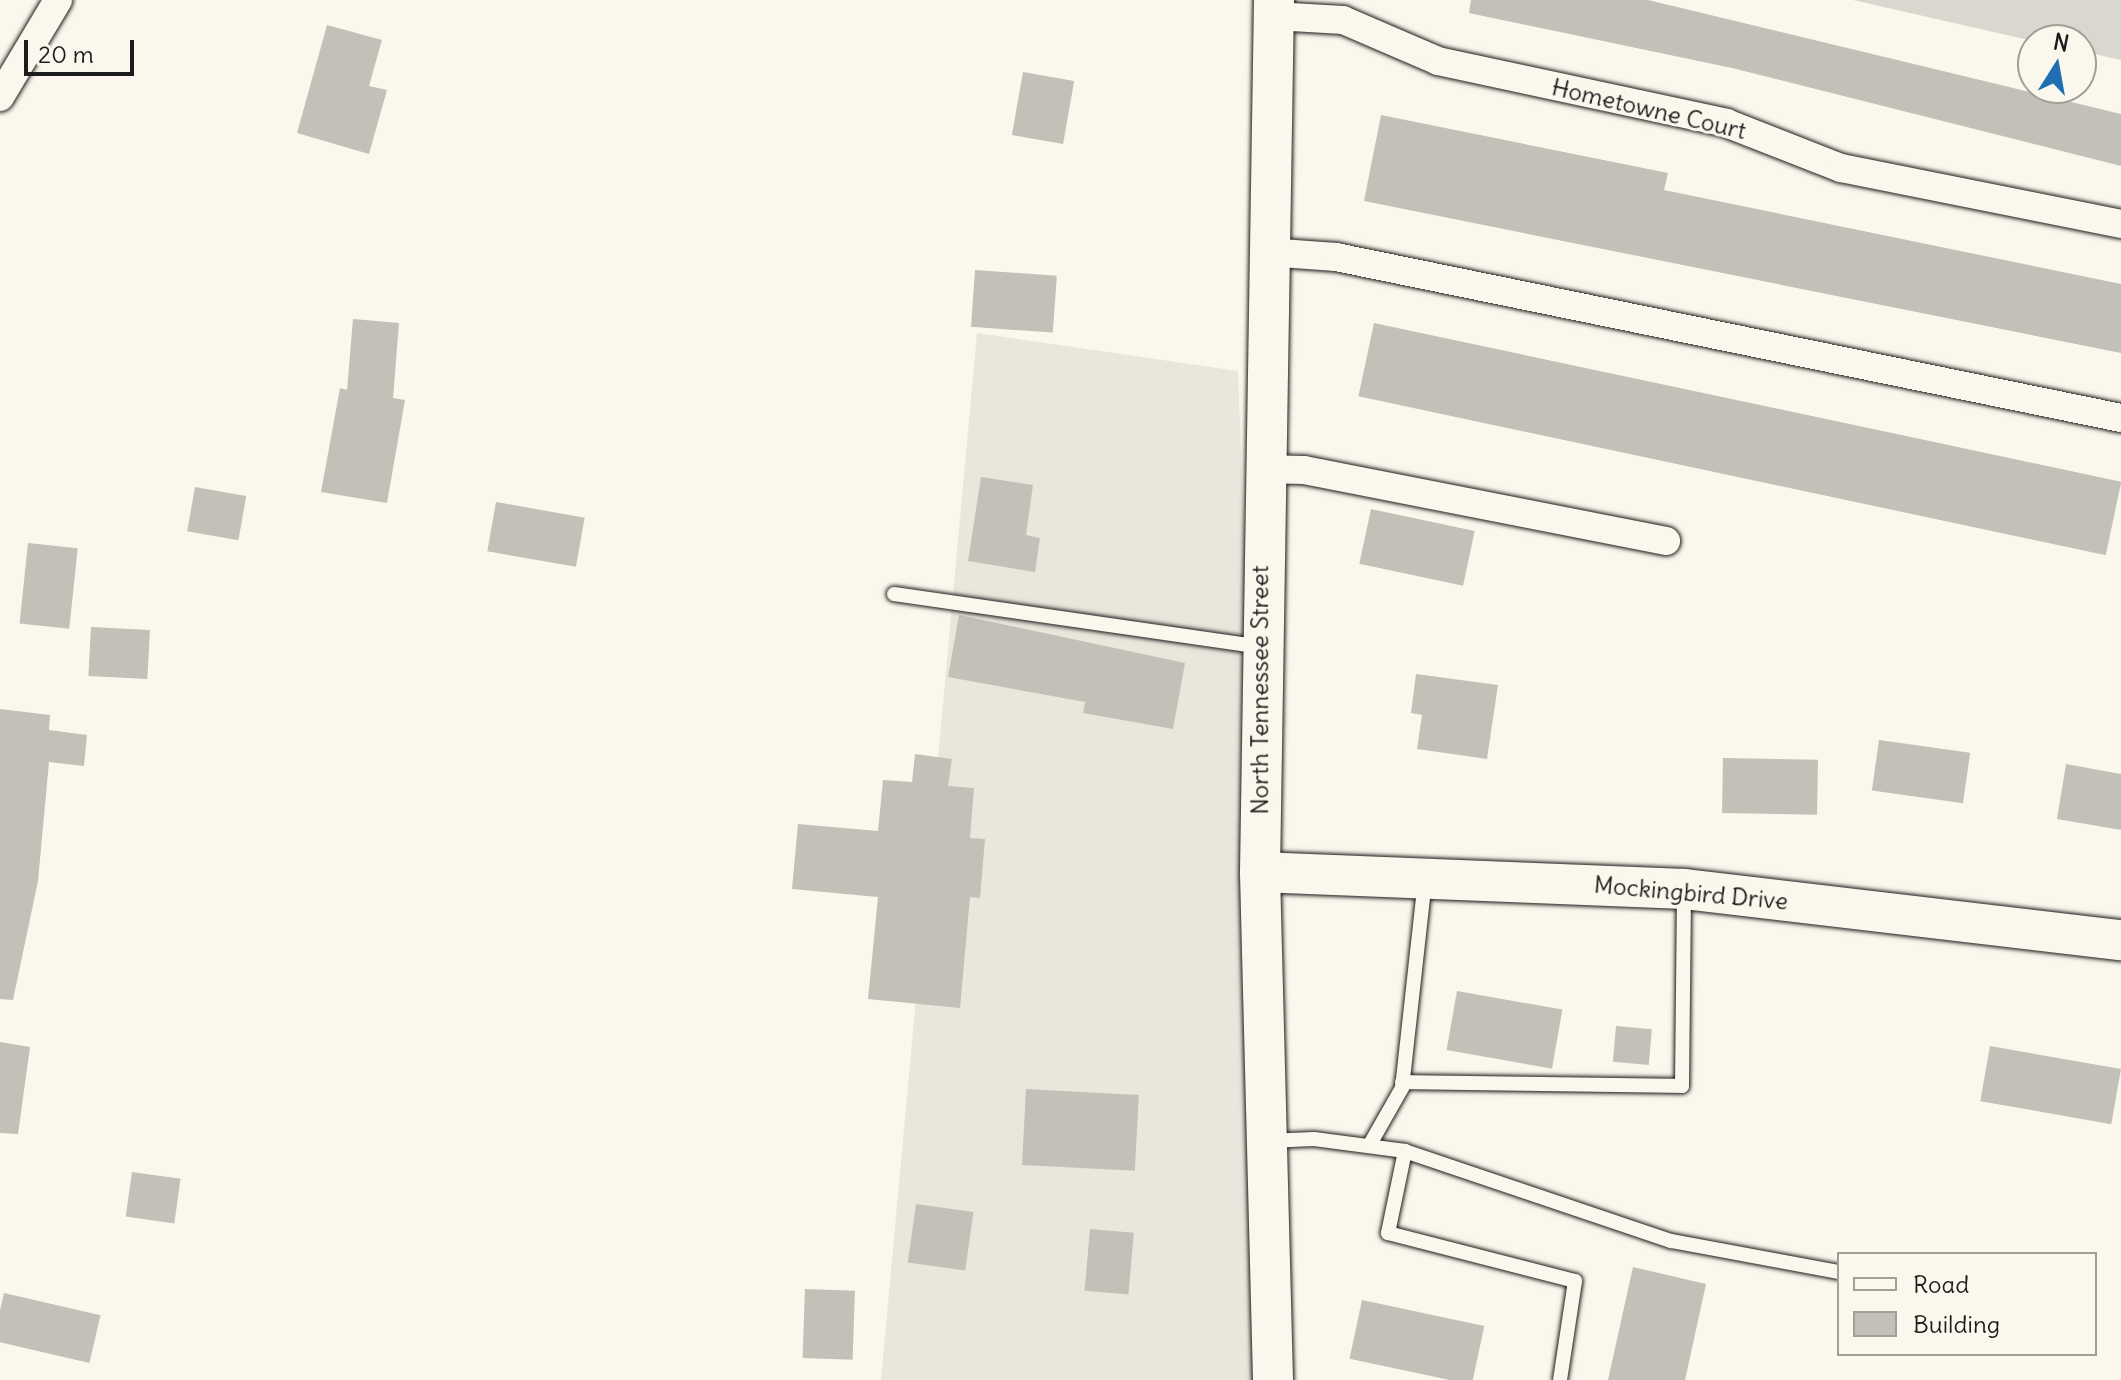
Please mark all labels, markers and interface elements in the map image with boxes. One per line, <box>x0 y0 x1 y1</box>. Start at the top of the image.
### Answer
scale bar <box>28 24 138 74</box>
north arrow <box>2017 24 2097 104</box>
text: N <box>2051 27 2071 58</box>
text: 20 m <box>38 39 94 69</box>
street label: Hometowne Court <box>1549 73 1749 145</box>
street label: North Tennessee Street <box>1246 565 1274 815</box>
street label: Mockingbird Drive <box>1593 870 1789 916</box>
legend <box>1837 1252 2097 1356</box>
text: Road <box>1913 1269 1969 1299</box>
text: Building <box>1913 1309 2000 1339</box>

